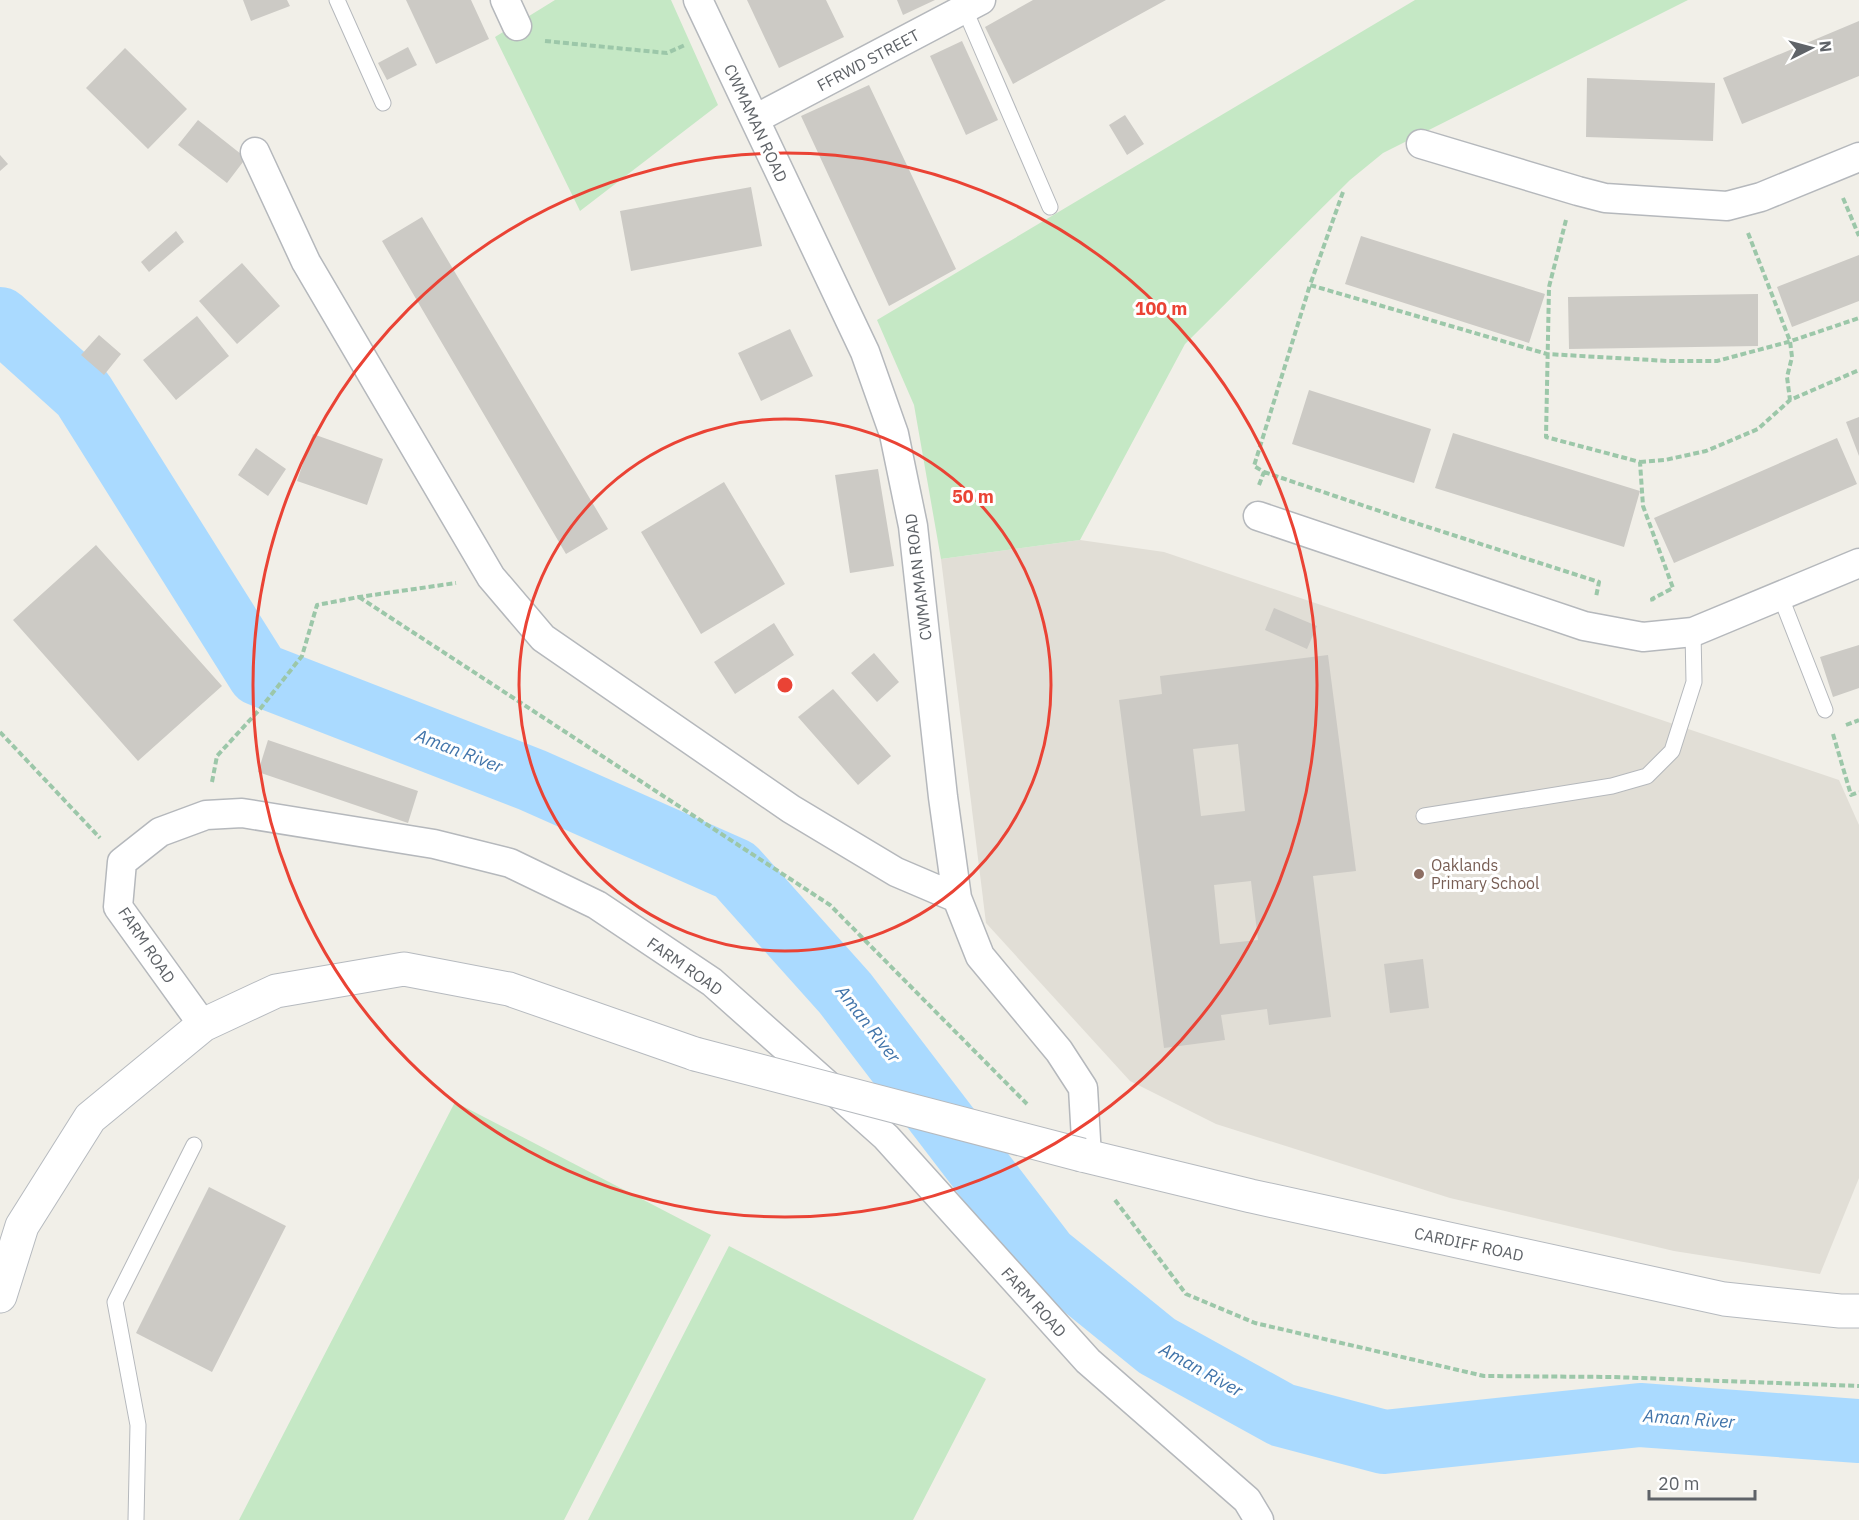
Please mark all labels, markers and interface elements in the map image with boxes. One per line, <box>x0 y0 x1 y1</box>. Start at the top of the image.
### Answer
north arrow <box>1781 18 1841 78</box>
street label: FFRWD STREET <box>813 25 923 95</box>
text: N <box>1815 40 1836 53</box>
street label: CWMAMAN ROAD <box>720 61 792 185</box>
text: 100 m <box>1135 297 1187 320</box>
text: 50 m <box>952 485 994 508</box>
street label: CWMAMAN ROAD <box>900 512 936 642</box>
centre of rings <box>775 675 795 695</box>
water label: Aman River <box>411 723 507 778</box>
place label: Oaklands Primary School <box>1431 855 1539 893</box>
marker: Oaklands Primary School <box>1412 867 1426 881</box>
street label: FARM ROAD <box>114 903 180 987</box>
street label: FARM ROAD <box>643 933 727 999</box>
water label: Aman River <box>830 980 906 1067</box>
street label: CARDIFF ROAD <box>1412 1223 1526 1265</box>
street label: FARM ROAD <box>997 1263 1071 1341</box>
water label: Aman River <box>1155 1337 1247 1402</box>
water label: Aman River <box>1641 1404 1736 1433</box>
scale bar <box>1649 1463 1756 1501</box>
text: 20 m <box>1658 1472 1700 1495</box>

